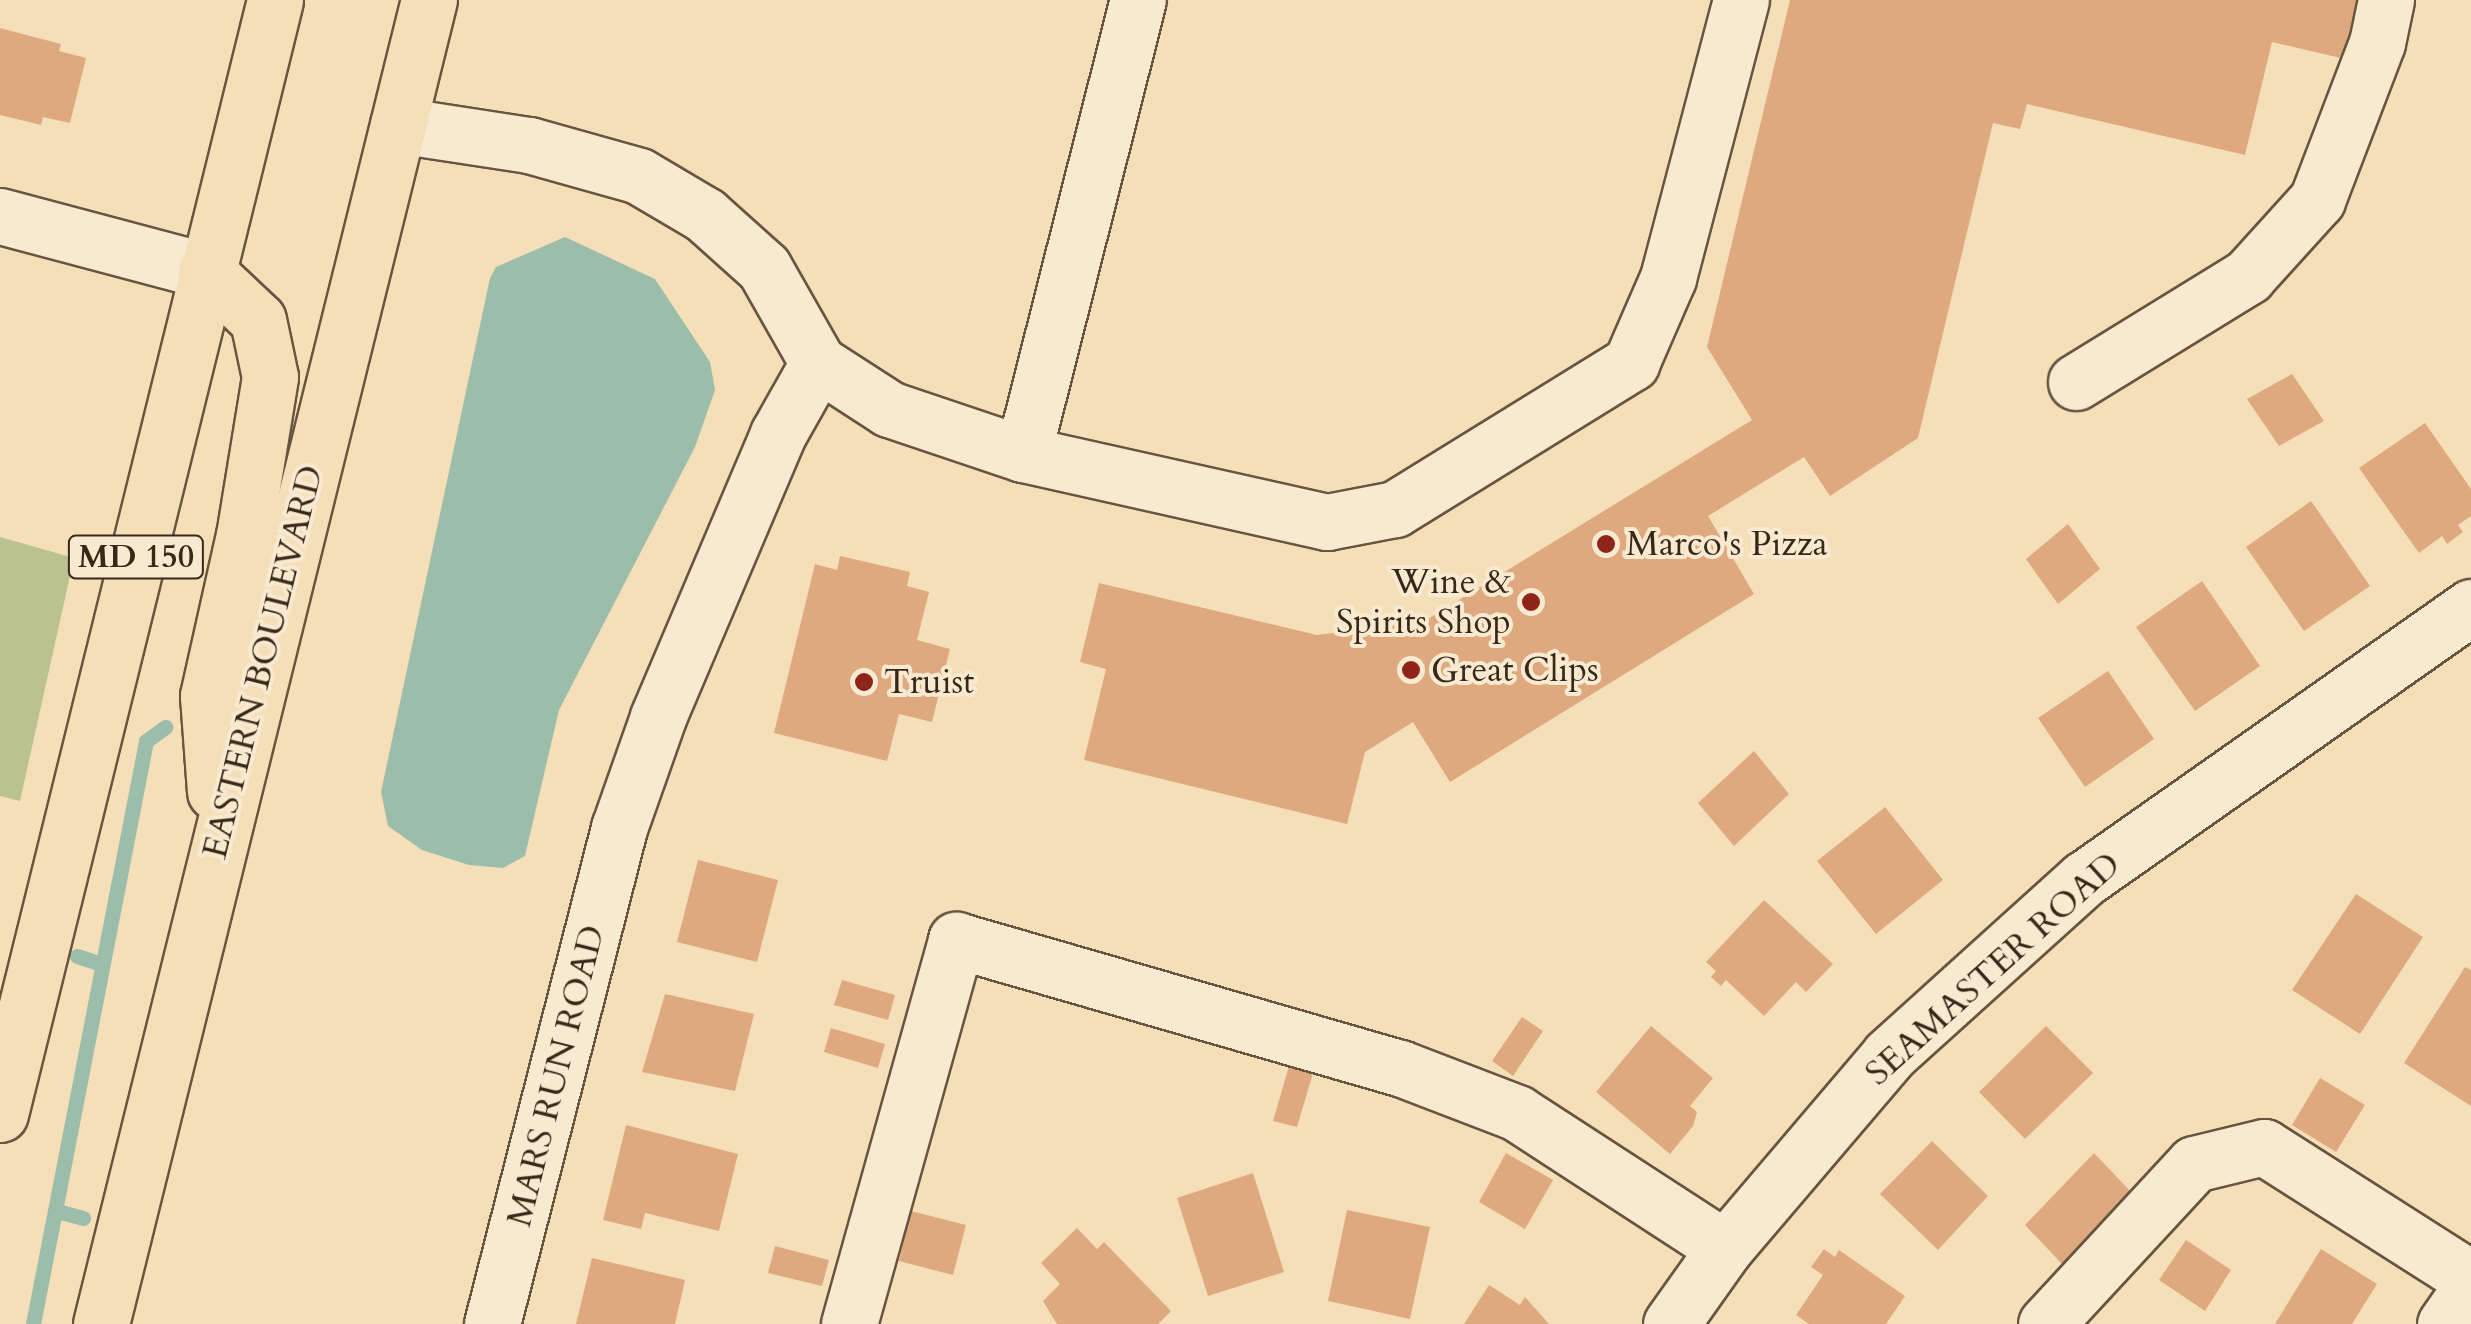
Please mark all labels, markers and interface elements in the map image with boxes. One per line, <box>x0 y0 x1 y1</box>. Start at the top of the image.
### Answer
street label: EASTERN BOULEVARD <box>194 461 332 863</box>
place label: Marco's Pizza <box>1626 523 1828 565</box>
road number: MD 150 <box>66 530 206 584</box>
marker: Marco's Pizza <box>1595 533 1617 555</box>
place label: Wine & Spirits Shop <box>1336 561 1511 643</box>
marker: Wine & Spirits Shop <box>1520 591 1542 613</box>
place label: Great Clips <box>1431 649 1599 691</box>
marker: Great Clips <box>1400 659 1422 681</box>
place label: Truist <box>884 661 974 703</box>
marker: Truist <box>853 671 875 693</box>
street label: SEAMASTER ROAD <box>1857 844 2129 1094</box>
street label: MARS RUN ROAD <box>498 921 614 1231</box>

